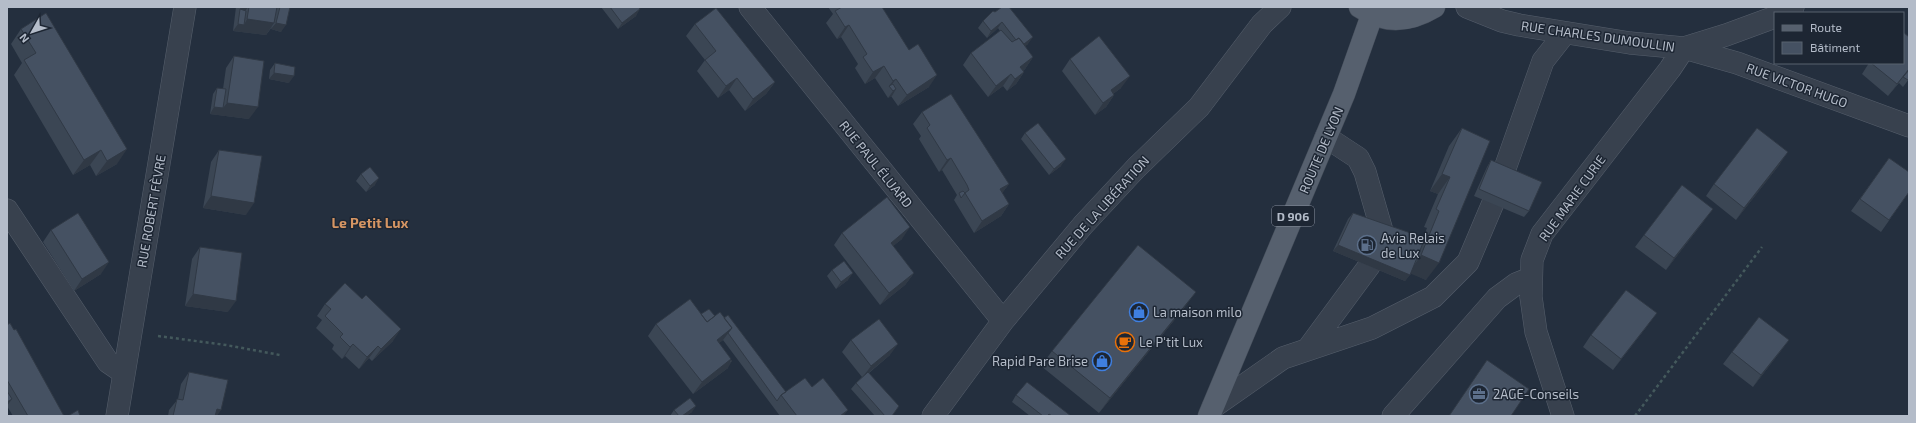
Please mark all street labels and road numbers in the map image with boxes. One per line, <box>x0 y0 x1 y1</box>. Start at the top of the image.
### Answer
street label: RUE CHARLES DUMOULLIN <box>1520 17 1676 55</box>
street label: RUE VICTOR HUGO <box>1744 59 1850 111</box>
street label: ROUTE DE LYON <box>1296 104 1346 196</box>
street label: RUE PAUL ÉLUARD <box>836 117 917 211</box>
street label: RUE DE LA LIBÉRATION <box>1051 152 1152 262</box>
street label: RUE MARIE CURIE <box>1535 152 1609 244</box>
street label: RUE ROBERT FÈVRE <box>132 153 169 269</box>
road number: D 906 <box>1272 206 1314 226</box>

